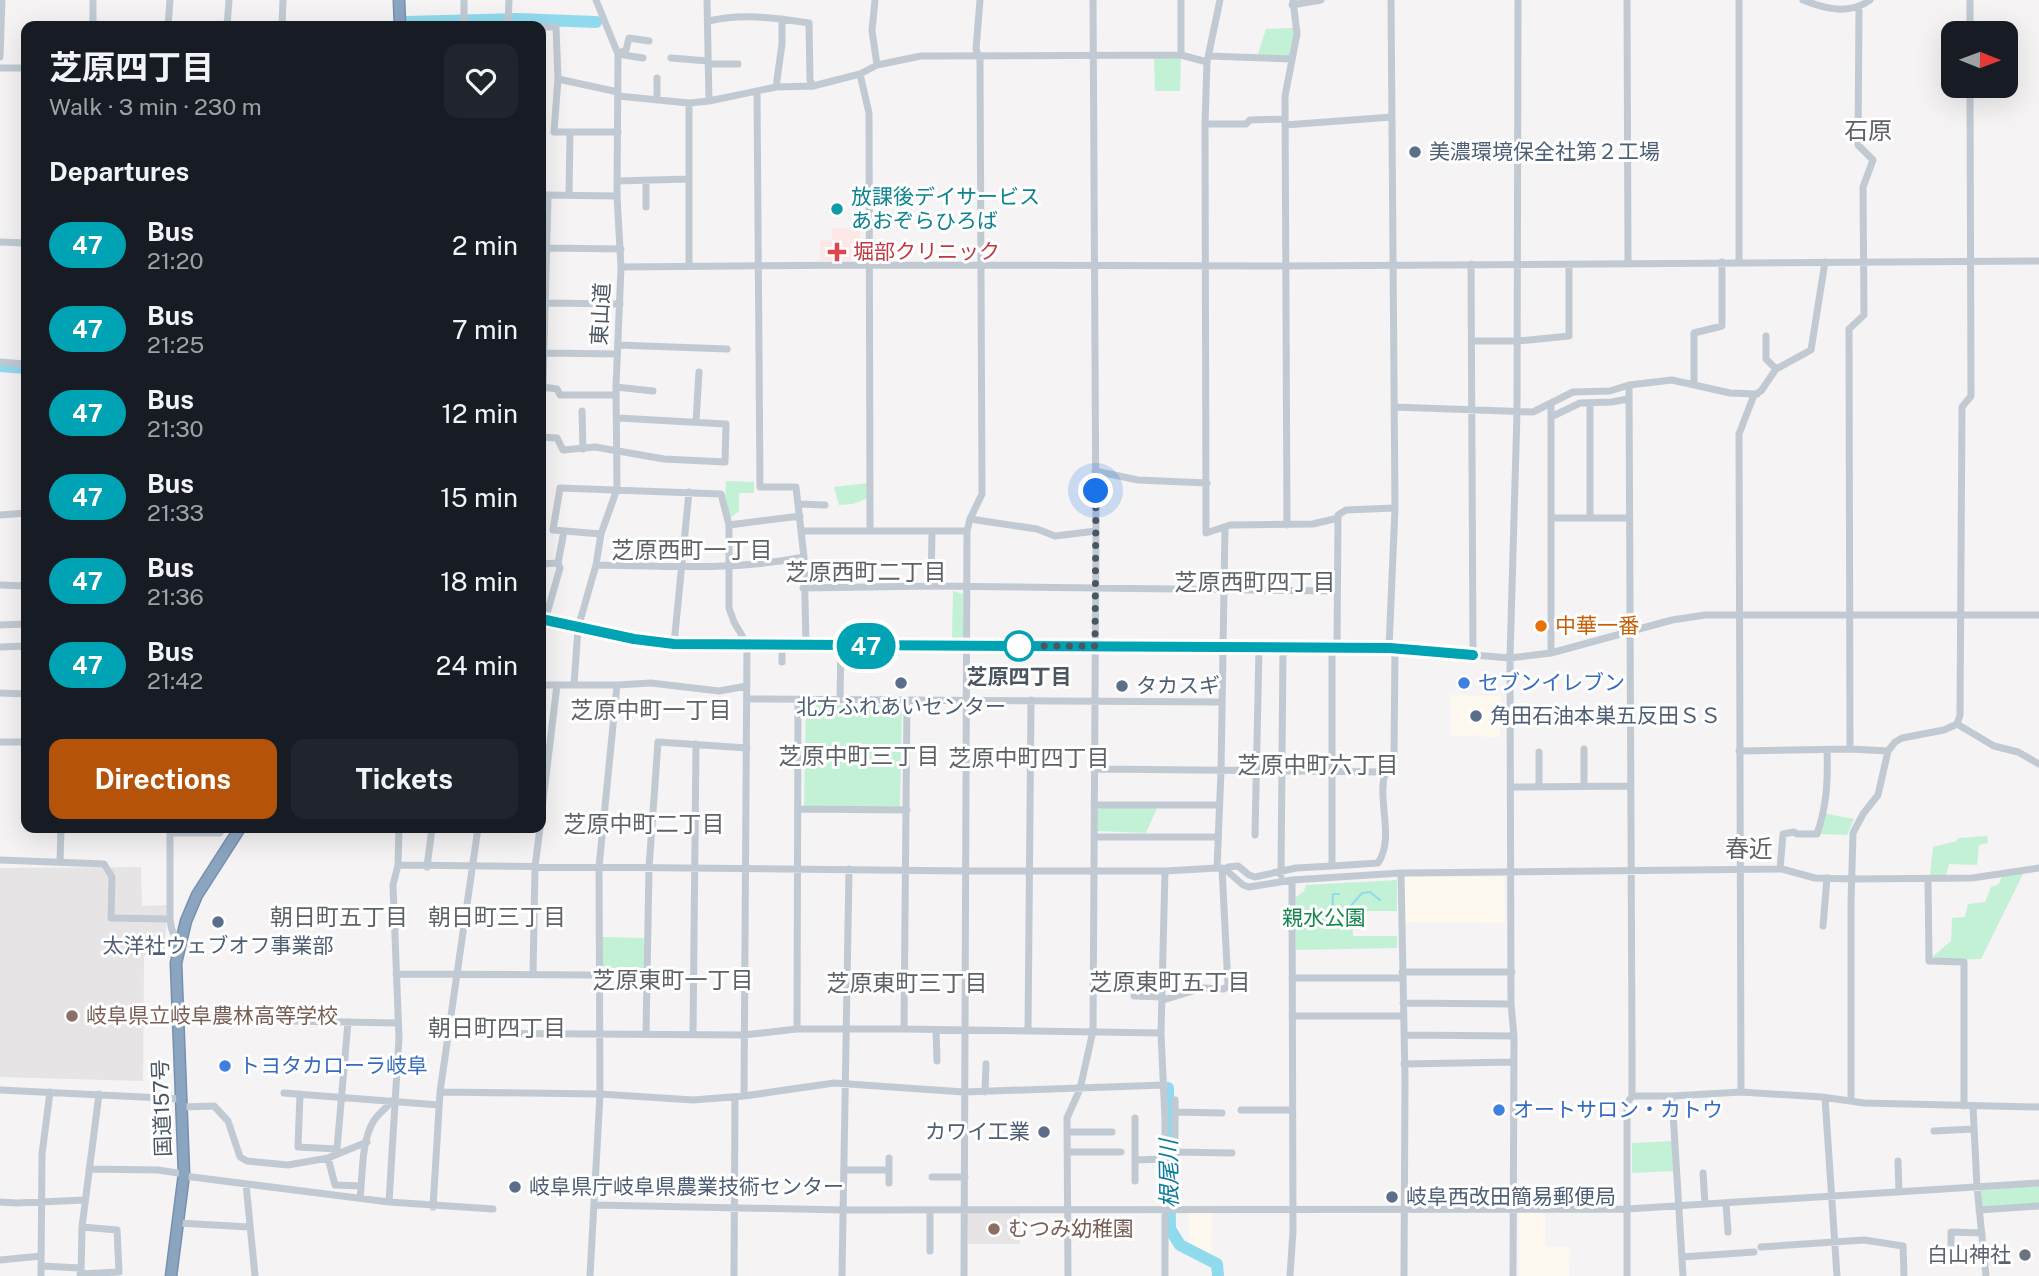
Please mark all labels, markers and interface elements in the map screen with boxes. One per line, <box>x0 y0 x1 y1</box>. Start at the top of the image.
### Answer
north arrow <box>1941 21 2018 98</box>
map controls <box>1941 21 2018 98</box>
button: heart <box>444 44 518 118</box>
text: 芝原四丁目 <box>49 48 214 86</box>
text: Walk · 3 min · 230 m <box>49 93 262 120</box>
district label: 石原 <box>1844 116 1892 144</box>
place label: 美濃環境保全社第２工場 <box>1429 139 1660 164</box>
marker: 美濃環境保全社第２工場 <box>1407 144 1423 160</box>
text: Departures <box>49 156 189 187</box>
place label: 放課後デイサービス あおぞらひろば <box>851 184 1040 233</box>
marker: 放課後デイサービス あおぞらひろば <box>829 201 845 217</box>
text: Bus <box>147 216 194 247</box>
text: 2 min <box>452 230 518 261</box>
text: 47 <box>72 231 103 259</box>
place label: 堀部クリニック <box>853 239 1000 264</box>
marker: 堀部クリニック <box>827 242 847 262</box>
text: 21:20 <box>147 247 204 274</box>
street label: 東山道 <box>586 282 615 346</box>
text: Bus <box>147 300 194 331</box>
text: 7 min <box>452 314 518 345</box>
text: 47 <box>72 315 103 343</box>
text: 21:25 <box>147 331 204 358</box>
text: Bus <box>147 384 194 415</box>
text: 12 min <box>442 398 518 429</box>
text: 47 <box>72 399 103 427</box>
text: 21:30 <box>147 415 204 442</box>
text: Bus <box>147 468 194 499</box>
your location <box>1078 473 1113 508</box>
text: 15 min <box>440 482 518 513</box>
text: 47 <box>72 483 103 511</box>
text: 21:33 <box>147 499 204 526</box>
district label: 芝原西町一丁目 <box>612 536 773 563</box>
text: Bus <box>147 552 194 583</box>
district label: 芝原西町二丁目 <box>786 558 947 585</box>
text: 18 min <box>440 566 518 597</box>
text: 47 <box>72 567 103 595</box>
district label: 芝原西町四丁目 <box>1175 568 1336 595</box>
text: 21:36 <box>147 583 204 610</box>
place label: 中華一番 <box>1555 613 1639 638</box>
marker: 中華一番 <box>1533 618 1549 634</box>
line badge: 47 <box>834 623 898 669</box>
marker: 芝原四丁目 <box>1004 631 1034 661</box>
text: 47 <box>851 632 881 660</box>
text: Bus <box>147 636 194 667</box>
text: 24 min <box>436 650 518 681</box>
text: 47 <box>72 651 103 679</box>
place label: 芝原四丁目 <box>967 664 1072 689</box>
text: 21:42 <box>147 667 203 694</box>
place label: セブンイレブン <box>1478 670 1625 695</box>
place label: タカスギ <box>1136 673 1220 698</box>
marker: 北方ふれあいセンター <box>893 675 909 691</box>
marker: セブンイレブン <box>1456 675 1472 691</box>
marker: タカスギ <box>1114 678 1130 694</box>
place label: 北方ふれあいセンター <box>796 694 1006 719</box>
district label: 芝原中町一丁目 <box>571 696 732 723</box>
place label: 角田石油本巣五反田ＳＳ <box>1490 703 1721 728</box>
marker: 角田石油本巣五反田ＳＳ <box>1468 708 1484 724</box>
button: Directions <box>49 739 277 819</box>
button: Tickets <box>291 739 518 819</box>
district label: 芝原中町三丁目 <box>779 742 940 769</box>
district label: 芝原中町四丁目 <box>949 744 1110 771</box>
district label: 芝原中町六丁目 <box>1238 751 1399 778</box>
district label: 芝原中町二丁目 <box>564 810 725 837</box>
district label: 春近 <box>1725 834 1773 862</box>
district label: 朝日町五丁目 <box>270 903 408 930</box>
district label: 朝日町三丁目 <box>428 903 566 930</box>
park label: 親水公園 <box>1282 905 1366 930</box>
marker: 太洋社ウェブオフ事業部 <box>210 914 226 930</box>
place label: 太洋社ウェブオフ事業部 <box>103 933 334 958</box>
district label: 芝原東町一丁目 <box>593 966 754 993</box>
district label: 芝原東町五丁目 <box>1090 968 1251 995</box>
district label: 芝原東町三丁目 <box>827 969 988 996</box>
place label: 岐阜県立岐阜農林高等学校 <box>86 1003 338 1028</box>
marker: 岐阜県立岐阜農林高等学校 <box>64 1008 80 1024</box>
district label: 朝日町四丁目 <box>428 1014 566 1041</box>
place label: トヨタカローラ岐阜 <box>239 1053 428 1078</box>
marker: トヨタカローラ岐阜 <box>217 1058 233 1074</box>
street label: 国道157号 <box>147 1059 176 1157</box>
place label: オートサロン・カトウ <box>1513 1097 1723 1122</box>
marker: オートサロン・カトウ <box>1491 1102 1507 1118</box>
place label: カワイ工業 <box>925 1119 1030 1144</box>
marker: カワイ工業 <box>1036 1124 1052 1140</box>
water label: 根尾川 <box>1154 1136 1183 1209</box>
place label: 岐阜県庁岐阜県農業技術センター <box>529 1174 844 1199</box>
marker: 岐阜県庁岐阜県農業技術センター <box>507 1179 523 1195</box>
place label: 岐阜西改田簡易郵便局 <box>1406 1184 1616 1209</box>
marker: 岐阜西改田簡易郵便局 <box>1384 1189 1400 1205</box>
place label: むつみ幼稚園 <box>1008 1216 1134 1241</box>
marker: むつみ幼稚園 <box>986 1221 1002 1237</box>
place label: 白山神社 <box>1927 1242 2011 1267</box>
marker: 白山神社 <box>2017 1247 2033 1263</box>

